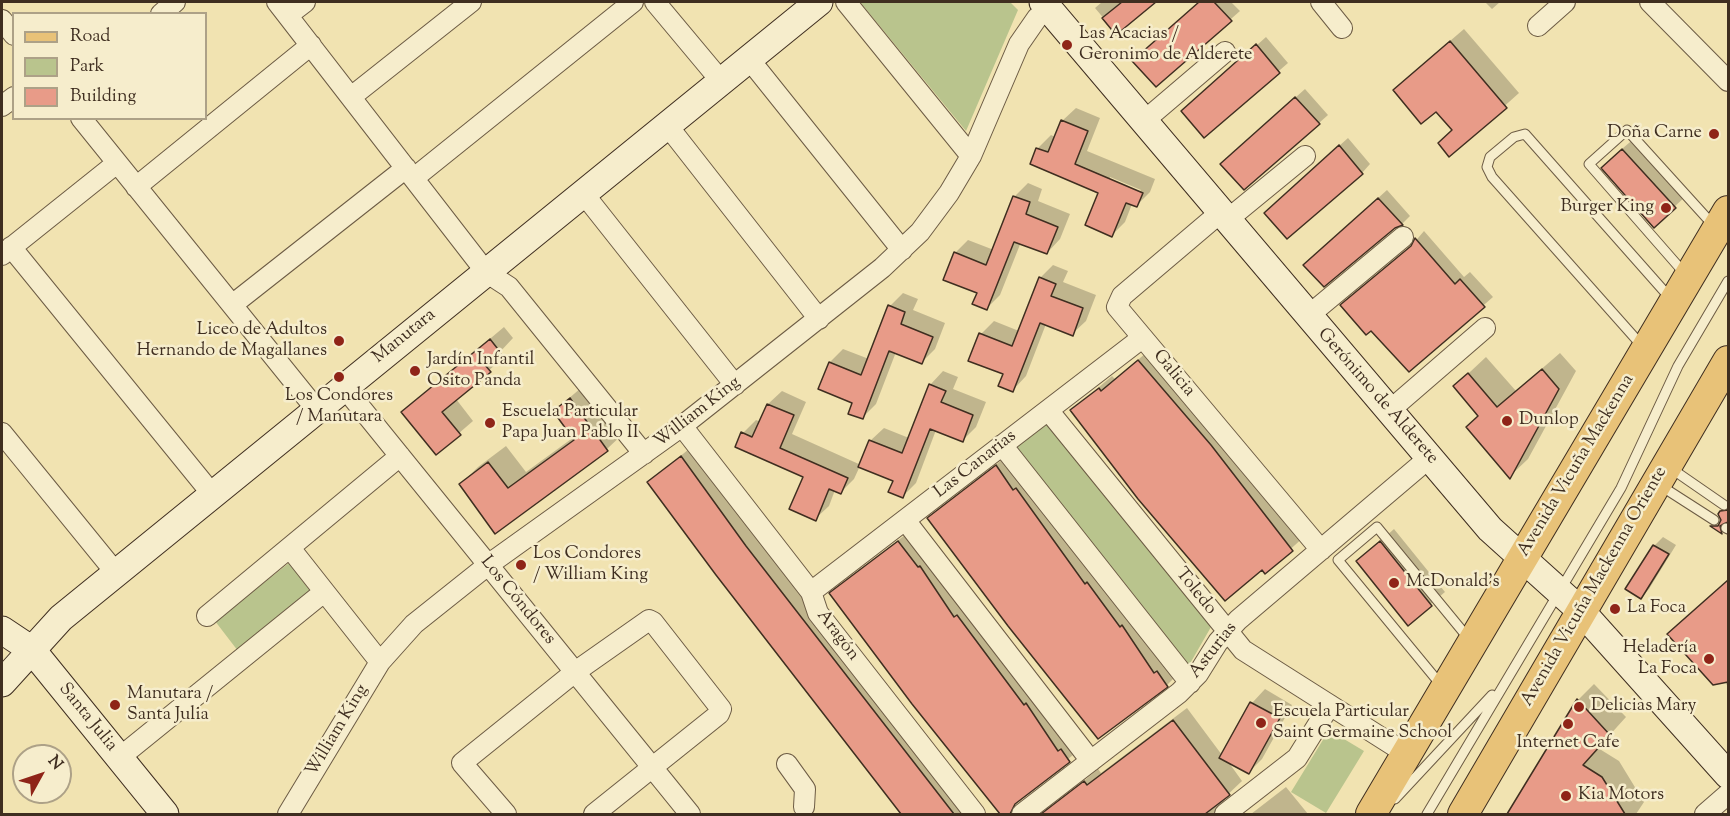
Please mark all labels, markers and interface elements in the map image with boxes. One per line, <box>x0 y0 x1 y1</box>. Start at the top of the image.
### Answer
legend <box>12 12 207 120</box>
text: Road <box>70 24 110 50</box>
place label: Las Acacias / Geronimo de Alderete <box>1079 24 1252 66</box>
marker: Las Acacias / Geronimo de Alderete <box>1060 38 1074 52</box>
text: Park <box>70 54 104 80</box>
text: Building <box>70 84 136 110</box>
place label: Doña Carne <box>1607 123 1702 145</box>
marker: Doña Carne <box>1707 127 1721 141</box>
place label: Burger King <box>1560 197 1654 219</box>
marker: Burger King <box>1659 201 1673 215</box>
street label: Manutara <box>369 305 441 369</box>
place label: Liceo de Adultos Hernando de Magallanes <box>136 320 327 362</box>
street label: Gerónimo de Alderete <box>1312 324 1442 470</box>
marker: Liceo de Adultos Hernando de Magallanes <box>332 334 346 348</box>
street label: Galicia <box>1147 346 1199 402</box>
place label: Jardín Infantil Osito Panda <box>427 350 535 392</box>
marker: Jardín Infantil Osito Panda <box>408 364 422 378</box>
marker: Los Condores / Manutara <box>332 370 346 384</box>
street label: Avenida Vicuña Mackenna <box>1514 371 1640 561</box>
street label: William King <box>651 373 745 453</box>
place label: Los Condores / Manutara <box>285 386 393 428</box>
place label: Escuela Particular Papa Juan Pablo II <box>502 402 639 444</box>
place label: Dunlop <box>1519 410 1579 432</box>
marker: Dunlop <box>1500 414 1514 428</box>
marker: Escuela Particular Papa Juan Pablo II <box>483 416 497 430</box>
street label: Las Canarias <box>931 426 1021 504</box>
street label: Avenida Vicuña Mackenna Oriente <box>1517 463 1673 711</box>
place label: Los Condores / William King <box>533 544 648 586</box>
street label: Los Cóndores <box>475 552 559 650</box>
marker: Los Condores / William King <box>514 558 528 572</box>
street label: Toledo <box>1170 564 1220 620</box>
place label: McDonald's <box>1406 572 1500 594</box>
marker: McDonald's <box>1387 576 1401 590</box>
place label: La Foca <box>1627 598 1686 620</box>
marker: La Foca <box>1608 602 1622 616</box>
street label: Aragón <box>811 606 863 666</box>
street label: Asturias <box>1185 619 1243 683</box>
place label: Heladería La Foca <box>1623 638 1697 680</box>
marker: Heladería La Foca <box>1702 652 1716 666</box>
street label: Santa Julia <box>53 679 121 757</box>
street label: William King <box>302 681 374 781</box>
place label: Manutara / Santa Julia <box>127 684 213 726</box>
place label: Delicias Mary <box>1591 696 1696 718</box>
marker: Manutara / Santa Julia <box>108 698 122 712</box>
marker: Delicias Mary <box>1572 700 1586 714</box>
place label: Escuela Particular Saint Germaine School <box>1273 702 1452 744</box>
marker: Escuela Particular Saint Germaine School <box>1254 716 1268 730</box>
marker: Internet Cafe <box>1561 717 1575 731</box>
place label: Internet Cafe <box>1516 733 1620 755</box>
north arrow <box>12 744 72 804</box>
text: N <box>42 751 68 776</box>
place label: Kia Motors <box>1578 785 1664 807</box>
marker: Kia Motors <box>1559 789 1573 803</box>

